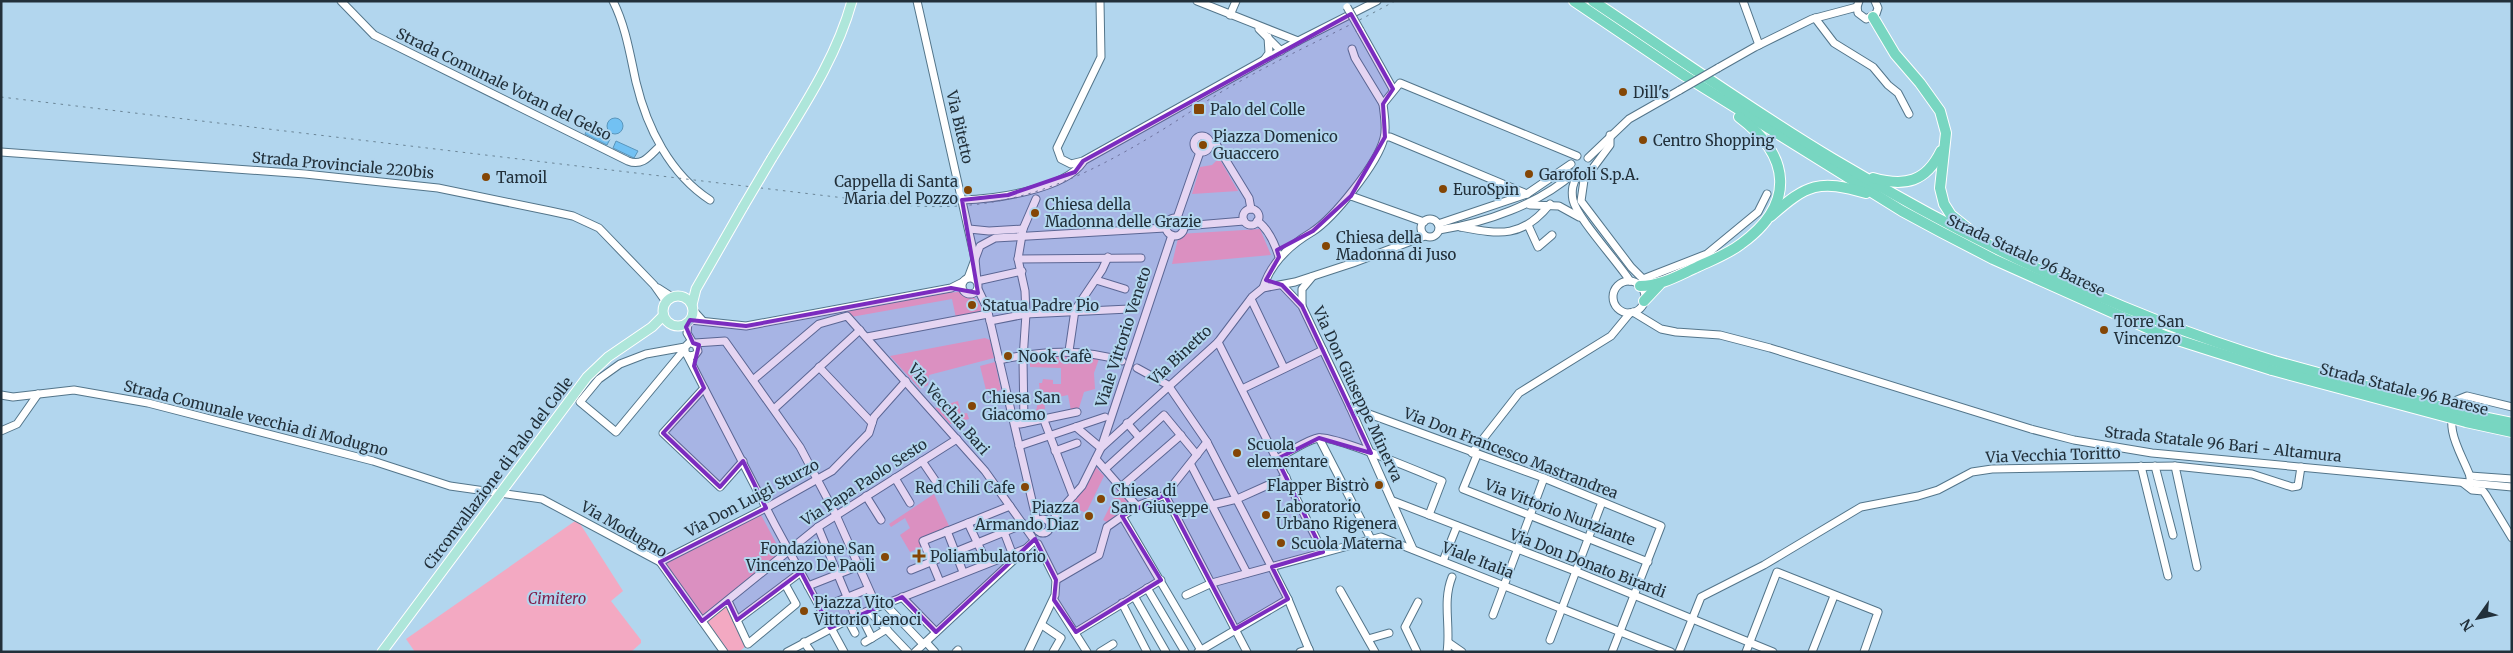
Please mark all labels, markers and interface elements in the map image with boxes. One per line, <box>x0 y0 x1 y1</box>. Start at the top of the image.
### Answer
street label: Strada Comunale Votan del Gelso <box>393 24 615 145</box>
place label: Dill's <box>1633 83 1669 102</box>
marker: Dill's <box>1617 86 1629 98</box>
street label: Via Bitetto <box>942 88 978 166</box>
place label: Palo del Colle <box>1210 100 1305 119</box>
marker: Palo del Colle <box>1192 102 1206 116</box>
place label: Piazza Domenico Guaccero <box>1213 127 1338 163</box>
place label: Centro Shopping <box>1653 131 1774 150</box>
marker: Centro Shopping <box>1637 134 1649 146</box>
marker: Piazza Domenico Guaccero <box>1197 139 1209 151</box>
street label: Strada Provinciale 220bis <box>251 148 435 182</box>
place label: Garofoli S.p.A. <box>1539 165 1639 184</box>
place label: Tamoil <box>496 168 548 187</box>
marker: Garofoli S.p.A. <box>1523 168 1535 180</box>
marker: Tamoil <box>480 171 492 183</box>
place label: Cappella di Santa Maria del Pozzo <box>834 172 958 208</box>
place label: EuroSpin <box>1453 180 1519 199</box>
marker: EuroSpin <box>1437 183 1449 195</box>
marker: Cappella di Santa Maria del Pozzo <box>962 184 974 196</box>
place label: Chiesa della Madonna delle Grazie <box>1045 195 1201 231</box>
marker: Chiesa della Madonna delle Grazie <box>1029 207 1041 219</box>
street label: Strada Statale 96 Barese <box>1944 210 2108 300</box>
place label: Chiesa della Madonna di Juso <box>1336 228 1457 264</box>
marker: Chiesa della Madonna di Juso <box>1320 240 1332 252</box>
street label: Viale Vittorio Veneto <box>1091 264 1155 411</box>
place label: Statua Padre Pio <box>982 296 1099 315</box>
marker: Statua Padre Pio <box>966 299 978 311</box>
street label: Via Don Giuseppe Minerva <box>1309 302 1407 485</box>
place label: Torre San Vincenzo <box>2113 312 2184 348</box>
street label: Via Binetto <box>1144 321 1216 390</box>
marker: Torre San Vincenzo <box>2098 324 2110 336</box>
place label: Nook Cafè <box>1018 347 1092 366</box>
marker: Nook Cafè <box>1002 350 1014 362</box>
street label: Via Vecchia Bari <box>904 359 994 459</box>
street label: Strada Statale 96 Barese <box>2318 359 2490 419</box>
street label: Circonvallazione di Palo del Colle <box>419 373 577 573</box>
street label: Strada Comunale vecchia di Modugno <box>122 376 390 460</box>
place label: Chiesa San Giacomo <box>982 388 1061 424</box>
marker: Chiesa San Giacomo <box>966 400 978 412</box>
street label: Via Don Francesco Mastrandrea <box>1400 403 1621 503</box>
street label: Strada Statale 96 Bari - Altamura <box>2103 422 2343 466</box>
street label: Via Papa Paolo Sesto <box>797 434 931 530</box>
place label: Scuola elementare <box>1247 435 1328 471</box>
street label: Via Vecchia Toritto <box>1984 443 2121 467</box>
marker: Scuola elementare <box>1231 447 1243 459</box>
street label: Via Don Luigi Sturzo <box>681 455 822 542</box>
street label: Via Vittorio Nunziante <box>1481 474 1638 550</box>
place label: Flapper Bistrò <box>1267 476 1369 495</box>
place label: Red Chili Cafe <box>915 478 1015 497</box>
marker: Flapper Bistrò <box>1373 479 1385 491</box>
marker: Red Chili Cafe <box>1019 481 1031 493</box>
place label: Chiesa di San Giuseppe <box>1111 481 1209 517</box>
marker: Chiesa di San Giuseppe <box>1095 493 1107 505</box>
street label: Via Modugno <box>577 496 671 561</box>
place label: Laboratorio Urbano Rigenera <box>1276 497 1397 533</box>
place label: Piazza Armando Diaz <box>974 498 1079 534</box>
marker: Laboratorio Urbano Rigenera <box>1260 509 1272 521</box>
marker: Piazza Armando Diaz <box>1083 510 1095 522</box>
street label: Via Don Donato Birardi <box>1506 524 1669 602</box>
place label: Scuola Materna <box>1291 534 1403 553</box>
marker: Scuola Materna <box>1275 537 1287 549</box>
street label: Viale Italia <box>1438 537 1517 582</box>
place label: Fondazione San Vincenzo De Paoli <box>745 539 875 575</box>
place label: Poliambulatorio <box>930 547 1046 566</box>
marker: Poliambulatorio <box>912 549 926 563</box>
marker: Fondazione San Vincenzo De Paoli <box>879 551 891 563</box>
park label: Cimitero <box>528 589 586 608</box>
place label: Piazza Vito Vittorio Lenoci <box>813 593 921 629</box>
north arrow <box>2453 593 2503 643</box>
marker: Piazza Vito Vittorio Lenoci <box>798 605 810 617</box>
text: N <box>2457 616 2478 635</box>

